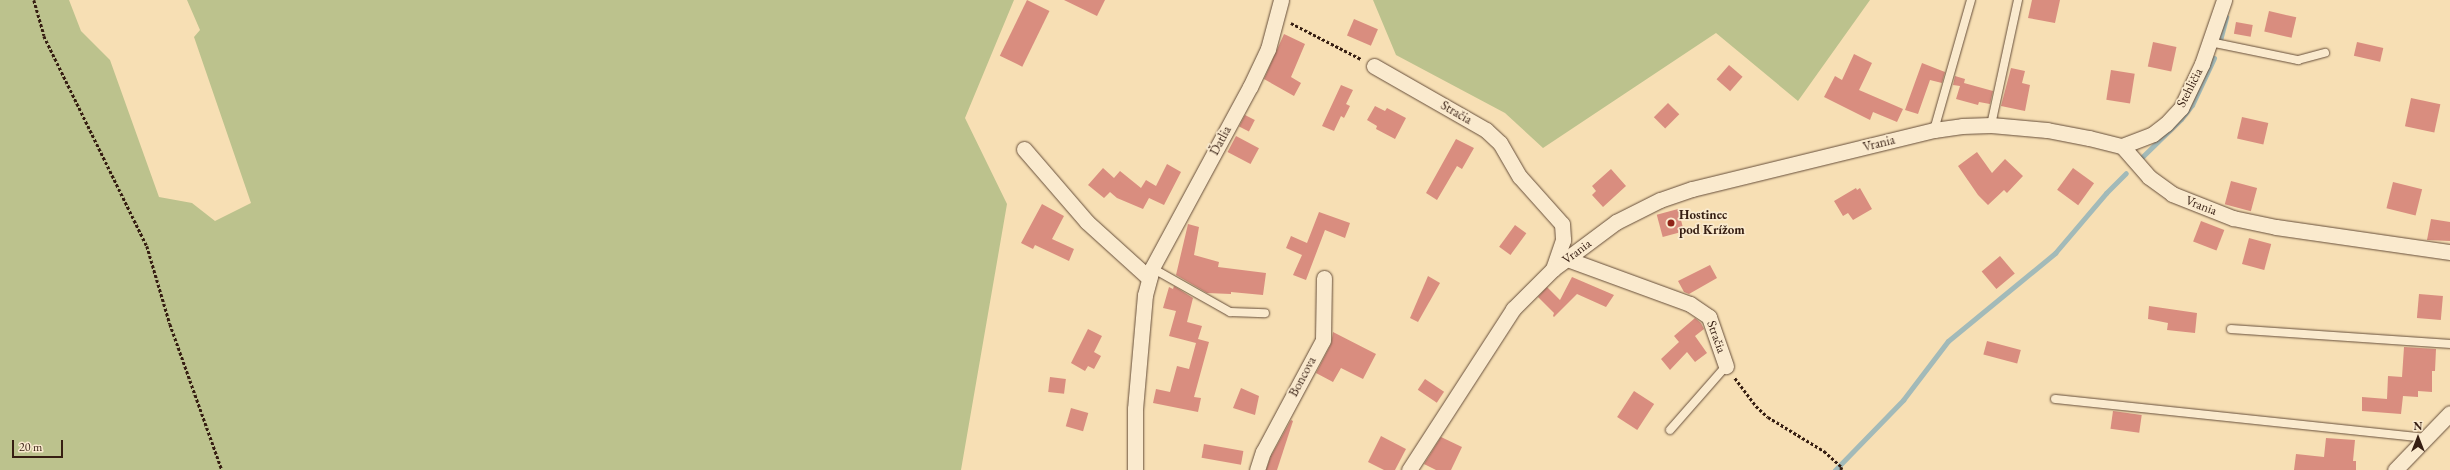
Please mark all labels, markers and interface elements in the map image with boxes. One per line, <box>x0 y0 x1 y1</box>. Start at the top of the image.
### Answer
street label: Stehličia <box>2174 66 2206 110</box>
street label: Stračia <box>1438 98 1474 128</box>
street label: Ďatlia <box>1207 124 1235 158</box>
street label: Vrania <box>1861 133 1897 155</box>
street label: Vrania <box>2183 193 2219 219</box>
place label: Hostinec pod Krížom <box>1679 208 1745 239</box>
marker: Hostinec pod Krížom <box>1666 218 1676 228</box>
street label: Vrania <box>1559 236 1595 268</box>
street label: Stračia <box>1703 319 1729 355</box>
street label: Boncova <box>1286 354 1320 400</box>
north arrow <box>2398 418 2438 458</box>
text: N <box>2414 419 2422 433</box>
scale bar <box>14 432 65 458</box>
text: 20 m <box>19 439 42 455</box>

